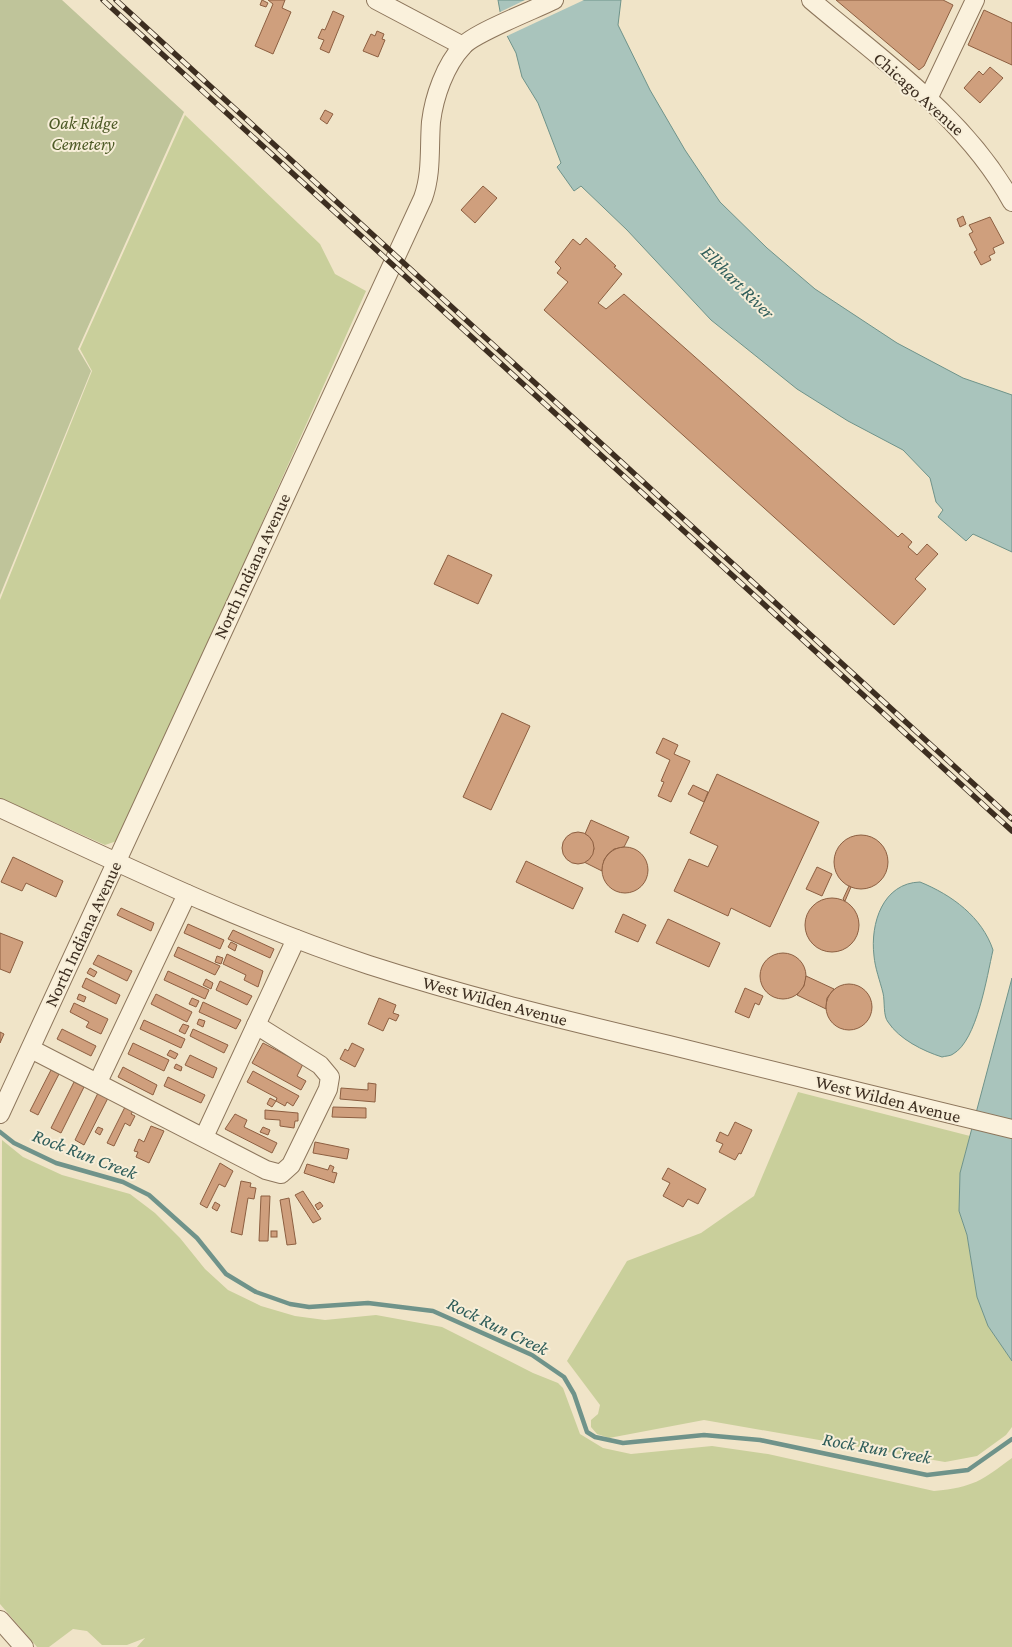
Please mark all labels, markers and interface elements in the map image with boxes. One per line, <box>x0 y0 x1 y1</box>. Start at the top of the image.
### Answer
street label: Chicago Avenue <box>870 48 968 140</box>
park label: Oak Ridge Cemetery <box>48 113 118 154</box>
water label: Elkhart River <box>697 241 780 324</box>
street label: North Indiana Avenue <box>210 490 295 642</box>
street label: North Indiana Avenue <box>41 858 126 1010</box>
street label: West Wilden Avenue <box>420 972 570 1030</box>
street label: West Wilden Avenue <box>813 1071 963 1127</box>
water label: Rock Run Creek <box>30 1124 141 1184</box>
water label: Rock Run Creek <box>444 1292 553 1360</box>
water label: Rock Run Creek <box>821 1428 934 1468</box>

